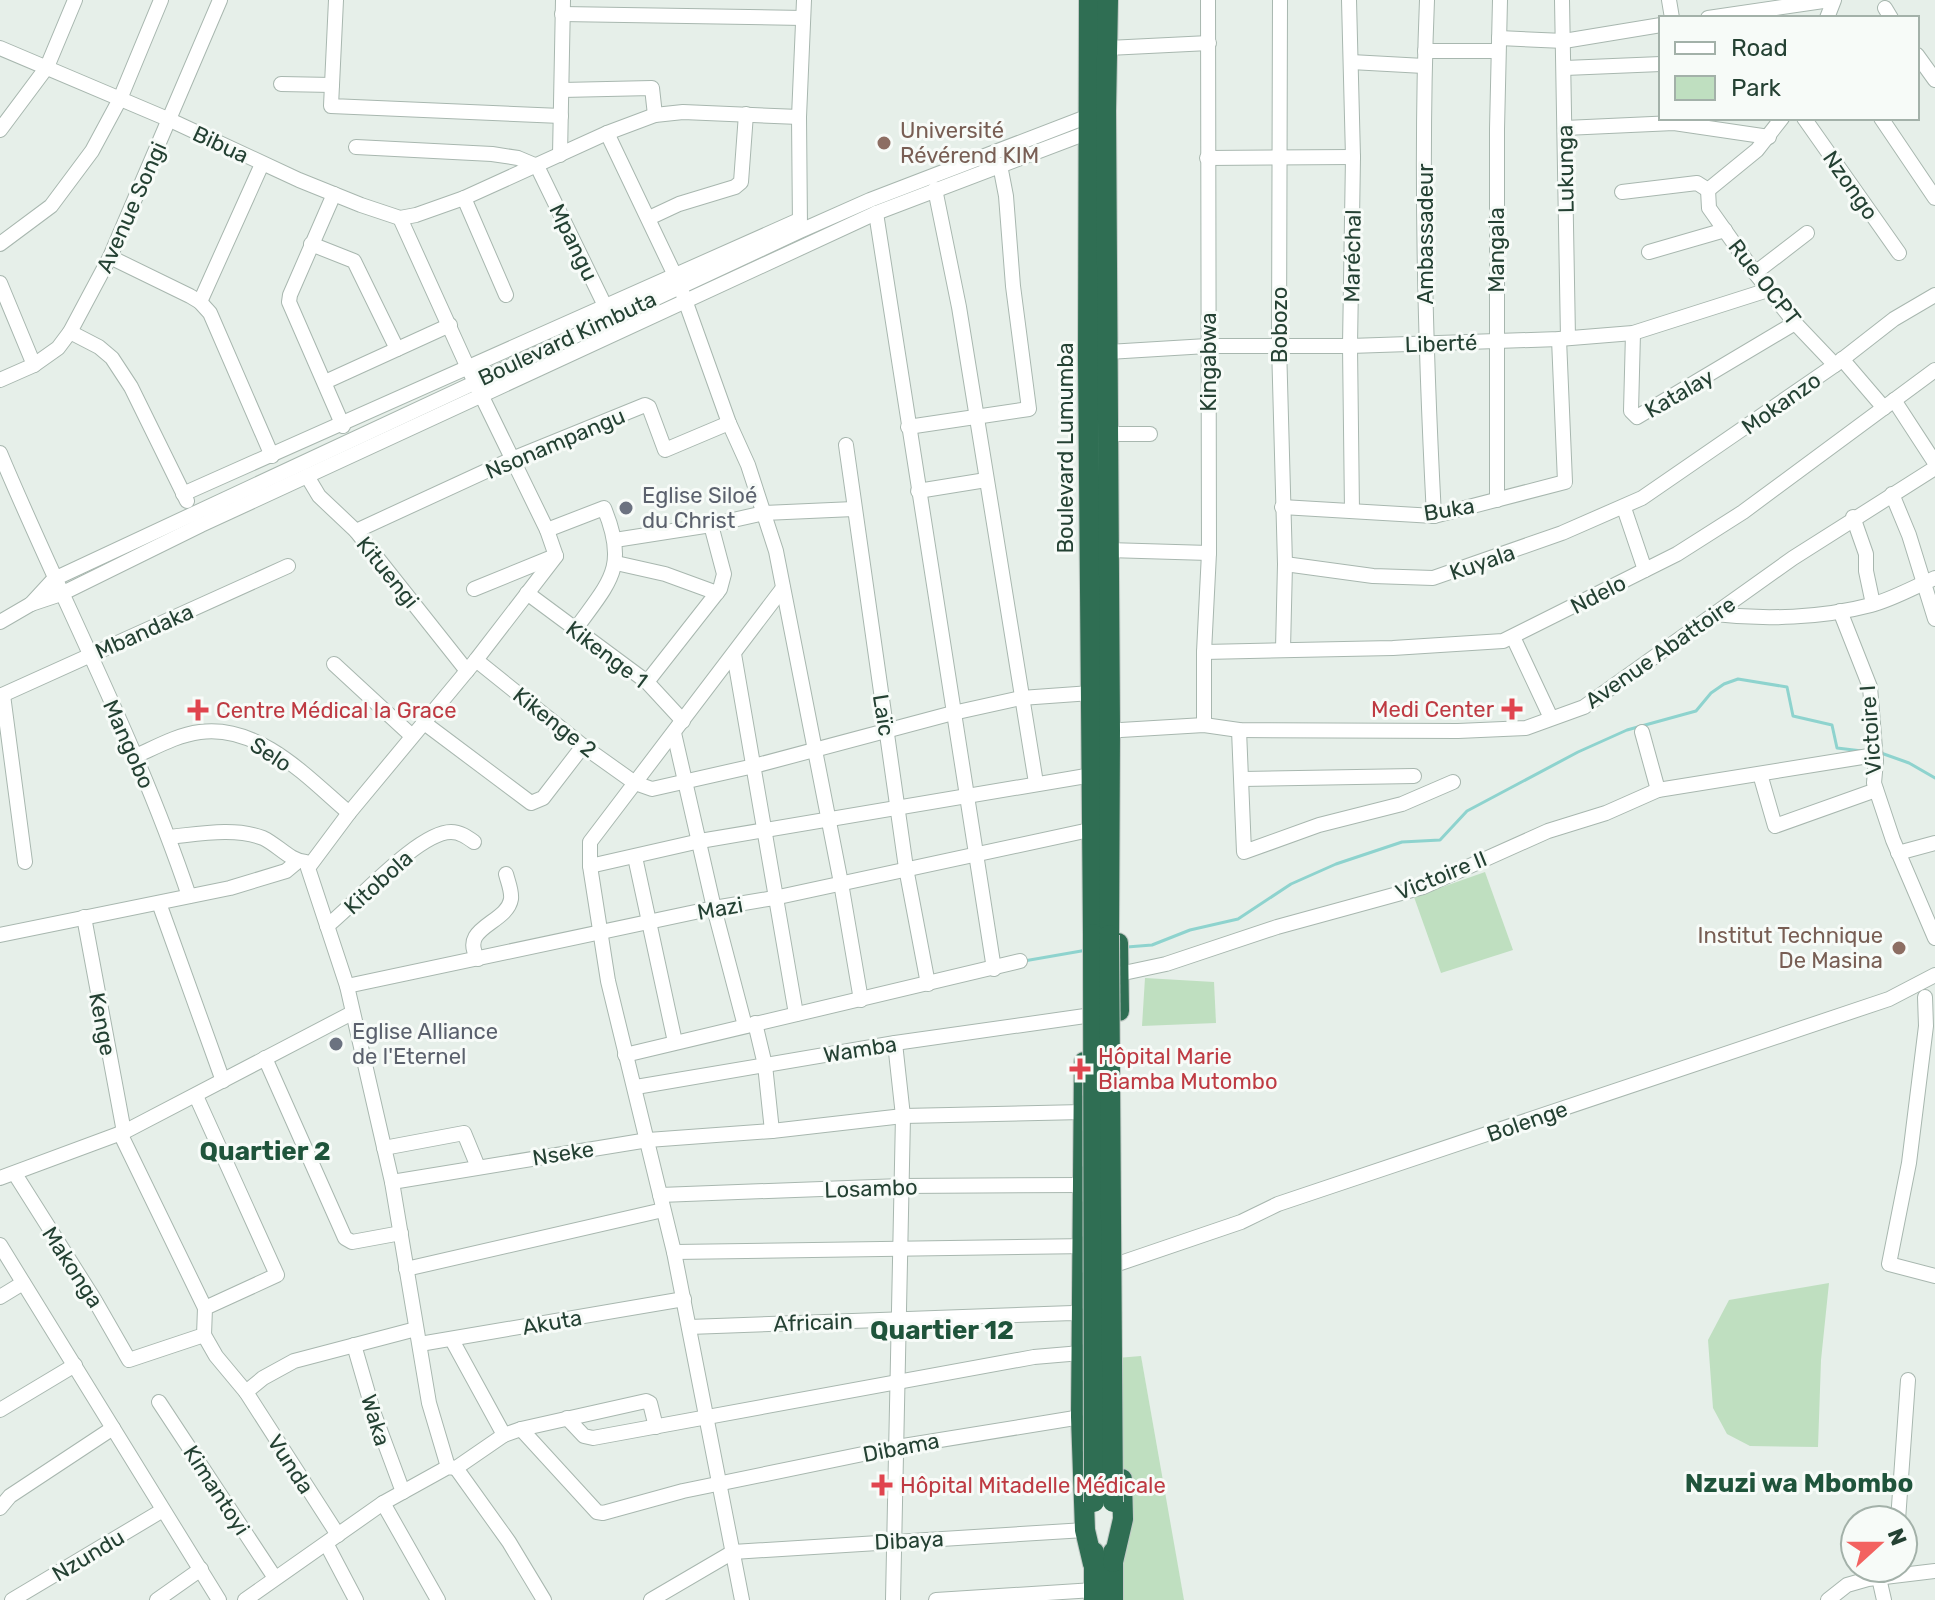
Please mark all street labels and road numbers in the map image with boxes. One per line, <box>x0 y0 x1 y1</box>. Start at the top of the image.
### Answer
street label: Bibua <box>189 120 253 169</box>
street label: Lukunga <box>1551 125 1580 213</box>
street label: Avenue Songi <box>91 138 172 277</box>
street label: Nzongo <box>1817 146 1884 225</box>
street label: Ambassadeur <box>1412 163 1439 305</box>
street label: Mpangu <box>543 199 604 285</box>
street label: Mangala <box>1483 207 1510 293</box>
street label: Maréchal <box>1338 209 1367 303</box>
street label: Rue OCPT <box>1723 234 1807 331</box>
street label: Boulevard Kimbuta <box>474 285 661 392</box>
street label: Bobozo <box>1266 287 1293 363</box>
street label: Kingabwa <box>1195 312 1222 412</box>
street label: Liberté <box>1404 329 1478 358</box>
street label: Boulevard Lumumba <box>1052 342 1079 554</box>
street label: Katalay <box>1640 363 1719 424</box>
street label: Mokanzo <box>1737 366 1826 440</box>
street label: Nsonampangu <box>481 402 629 485</box>
street label: Buka <box>1422 492 1476 527</box>
street label: Kituengi <box>351 531 425 614</box>
street label: Kuyala <box>1446 539 1518 586</box>
street label: Ndelo <box>1566 569 1631 620</box>
street label: Avenue Abattoire <box>1580 590 1741 714</box>
street label: Mbandaka <box>91 598 197 665</box>
street label: Kikenge 1 <box>561 615 653 694</box>
street label: Kikenge 2 <box>507 681 602 763</box>
street label: Victoire I <box>1854 684 1887 776</box>
street label: Laïc <box>867 692 900 738</box>
street label: Mangobo <box>97 696 160 793</box>
street label: Selo <box>245 731 297 778</box>
street label: Kitobola <box>338 845 418 920</box>
street label: Victoire II <box>1392 845 1491 906</box>
street label: Mazi <box>695 891 745 926</box>
street label: Kenge <box>83 990 122 1058</box>
street label: Wamba <box>821 1030 899 1069</box>
street label: Bolenge <box>1483 1095 1571 1148</box>
street label: Nseke <box>530 1135 596 1172</box>
street label: Losambo <box>824 1173 918 1204</box>
street label: Makonga <box>36 1221 109 1313</box>
street label: Akuta <box>520 1304 584 1341</box>
street label: Africain <box>773 1308 853 1337</box>
street label: Waka <box>355 1391 396 1449</box>
street label: Dibama <box>861 1427 942 1468</box>
street label: Vunda <box>261 1429 320 1499</box>
street label: Kimantoyi <box>178 1440 256 1540</box>
street label: Nzundu <box>47 1523 129 1587</box>
street label: Dibaya <box>874 1525 944 1556</box>

